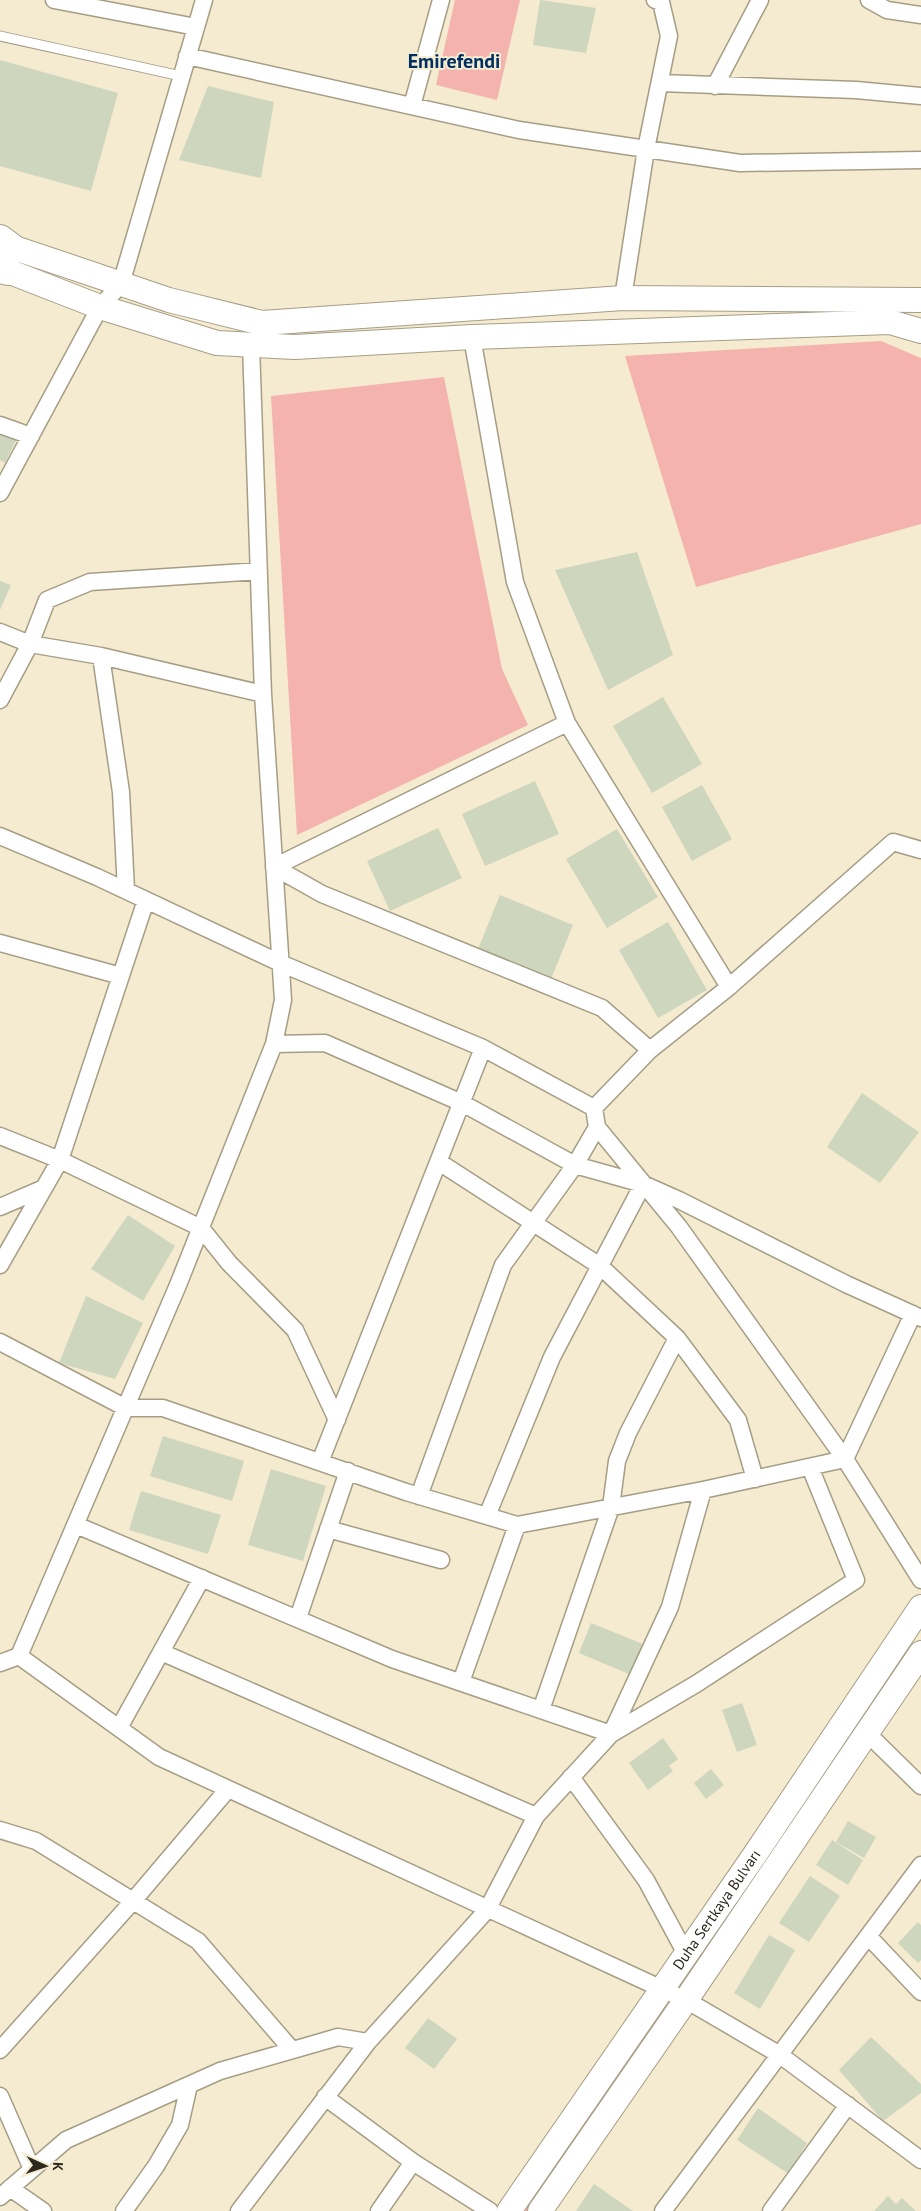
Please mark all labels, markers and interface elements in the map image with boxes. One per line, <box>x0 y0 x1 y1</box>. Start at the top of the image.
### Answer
district label: Emirefendi <box>408 48 500 74</box>
street label: Duha Sertkaya Bulvarı <box>668 1846 765 1973</box>
north arrow <box>20 2141 70 2191</box>
text: K <box>49 2162 67 2172</box>

